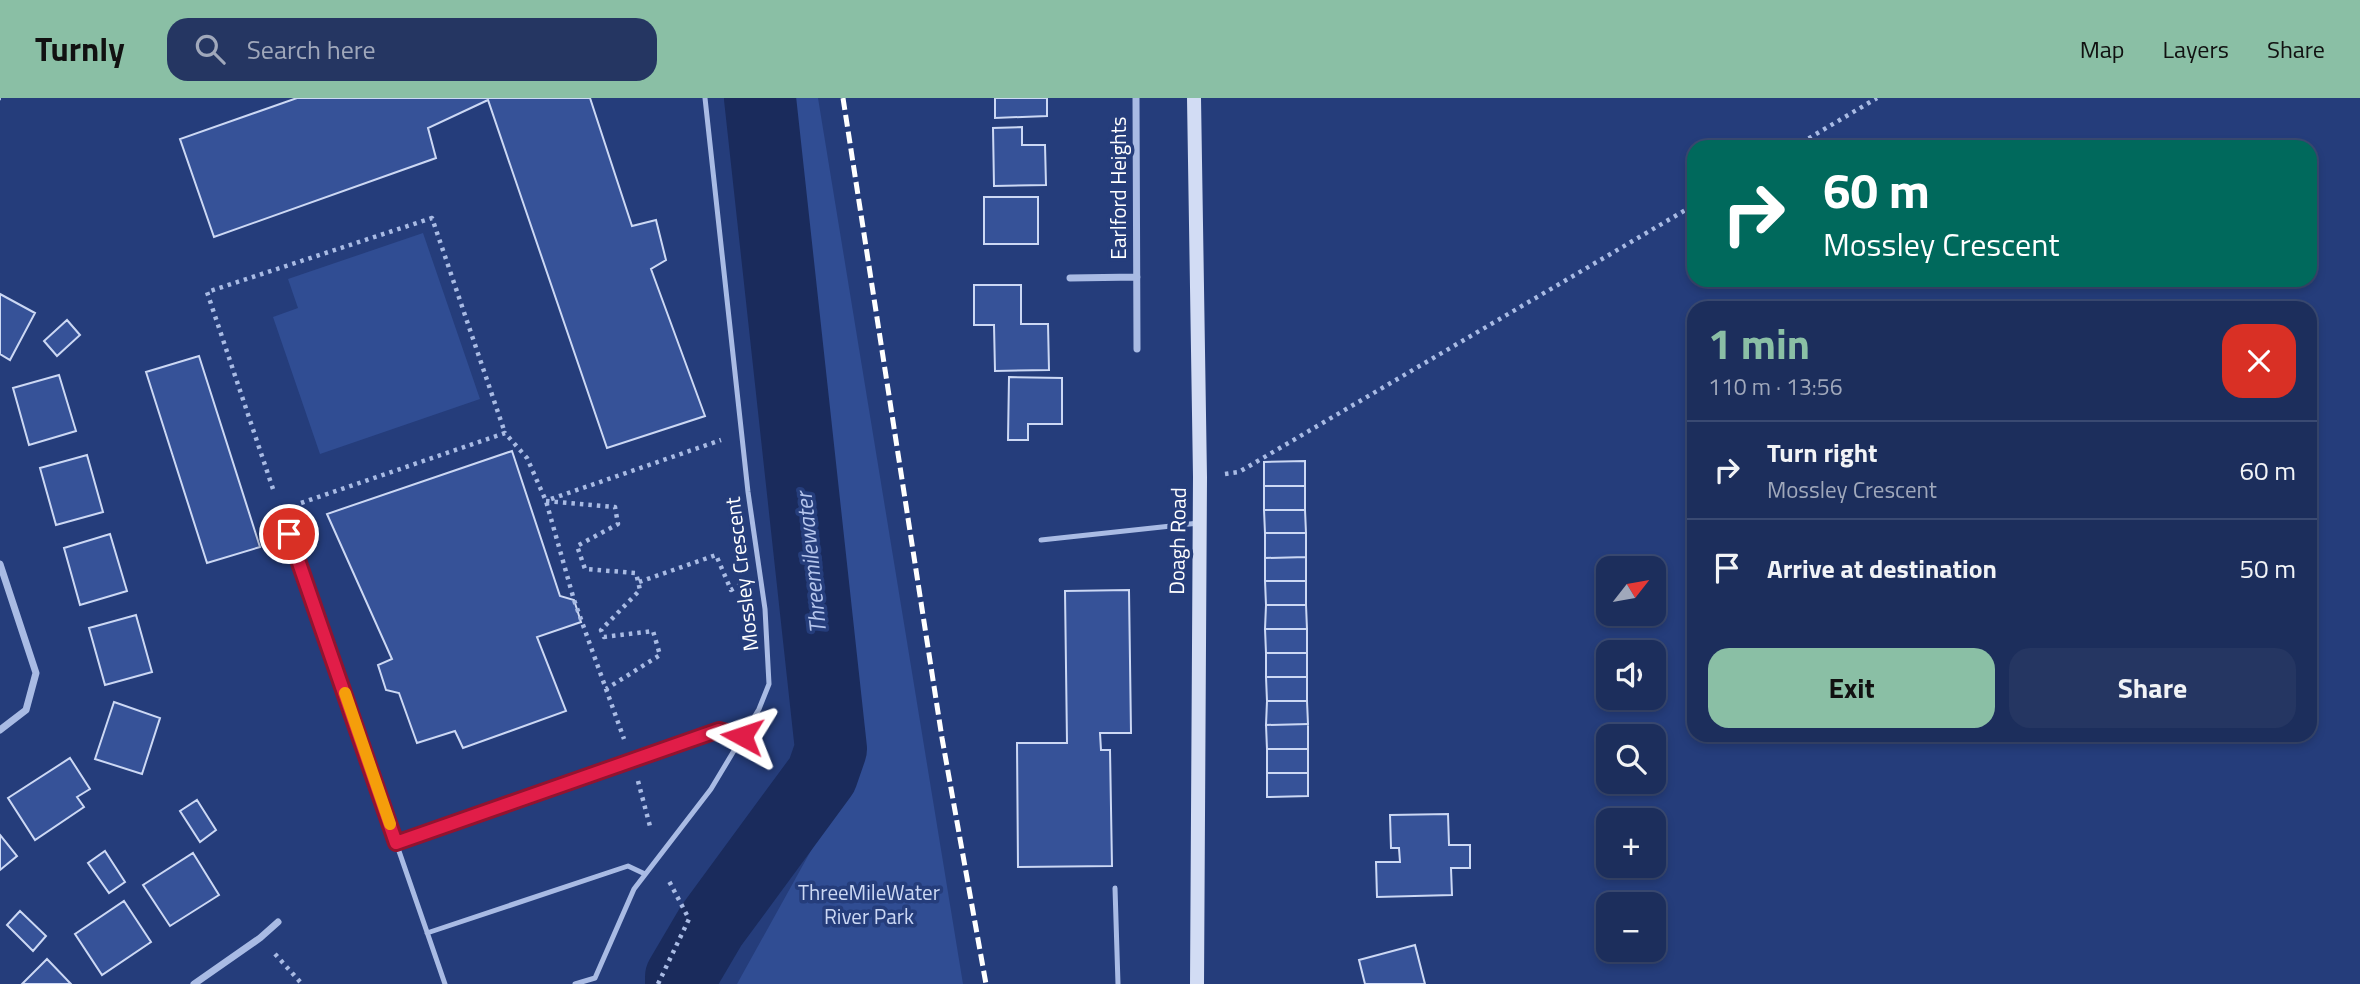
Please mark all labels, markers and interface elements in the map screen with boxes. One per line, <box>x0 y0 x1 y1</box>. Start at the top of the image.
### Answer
search box <box>167 18 657 81</box>
text: Turnly <box>35 24 125 74</box>
icon: search <box>191 30 229 68</box>
text: Search here <box>247 30 376 69</box>
text: Map <box>2080 31 2125 67</box>
text: Layers <box>2163 31 2229 67</box>
text: Share <box>2267 31 2325 67</box>
street label: Earlford Heights <box>1102 116 1134 260</box>
text: 60 m <box>1823 152 1930 227</box>
icon: right <box>1708 168 1799 259</box>
text: Mossley Crescent <box>1823 220 2059 268</box>
text: 1 min <box>1708 311 1810 375</box>
button: close <box>2222 324 2296 398</box>
text: 110 m · 13:56 <box>1708 369 1843 404</box>
text: Turn right <box>1767 433 1878 472</box>
icon: right <box>1708 451 1746 489</box>
text: 60 m <box>2239 451 2296 490</box>
text: Mossley Crescent <box>1767 472 1937 507</box>
street label: Doagh Road <box>1160 487 1194 595</box>
water label: Threemilewater <box>785 488 835 635</box>
street label: Mossley Crescent <box>716 495 766 653</box>
pin <box>259 504 319 564</box>
icon: arrive <box>270 515 308 553</box>
icon: arrive <box>1708 549 1746 587</box>
text: Arrive at destination <box>1767 549 1997 588</box>
text: 50 m <box>2239 549 2296 588</box>
north arrow <box>1596 556 1666 626</box>
map controls <box>1596 556 1666 962</box>
button: sound <box>1596 640 1666 710</box>
button: Exit <box>1708 648 1995 728</box>
button: Share <box>2009 648 2296 728</box>
position arrow <box>705 699 779 773</box>
button: search <box>1596 724 1666 794</box>
button: + <box>1596 808 1666 878</box>
park label: ThreeMileWater River Park <box>798 876 940 932</box>
button: − <box>1596 892 1666 962</box>

